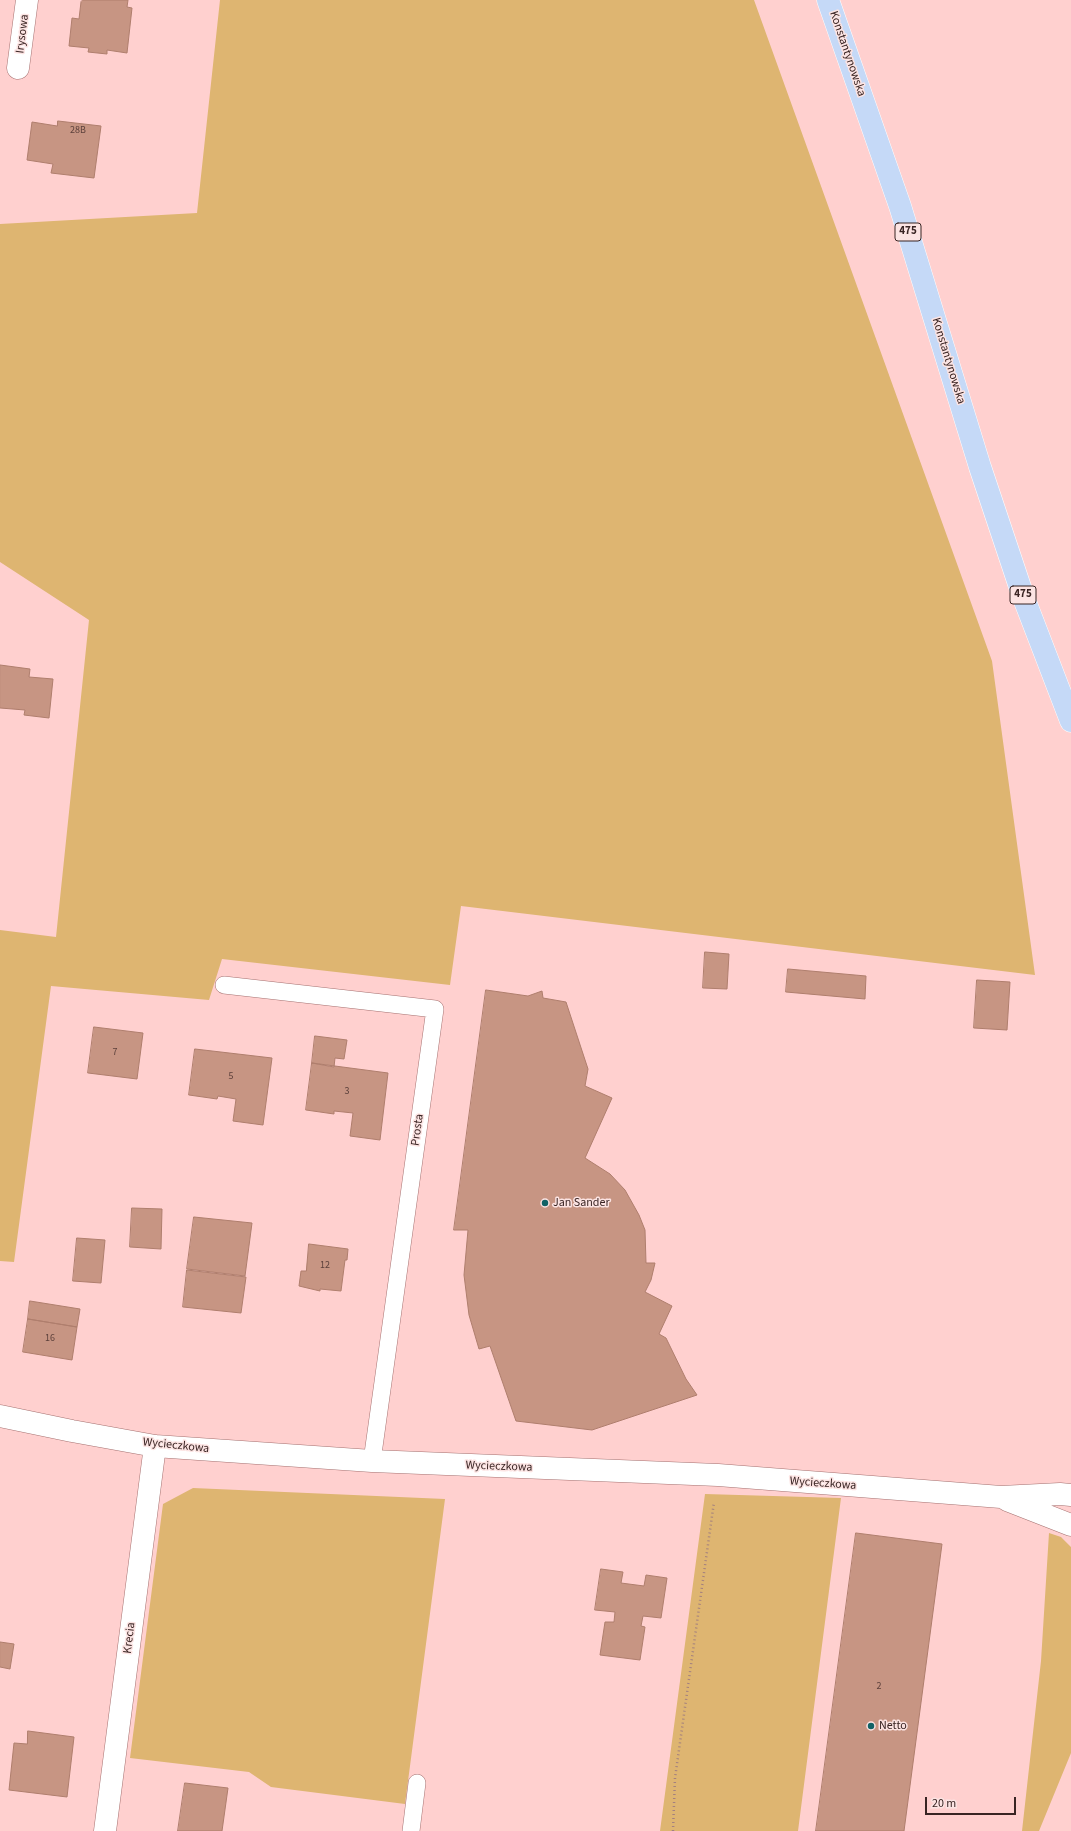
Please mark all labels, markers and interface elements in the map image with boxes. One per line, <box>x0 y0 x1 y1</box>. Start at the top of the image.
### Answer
street label: Konstantynowska <box>826 9 868 99</box>
street label: Irysowa <box>13 14 33 54</box>
house number: 28B <box>70 125 86 137</box>
road number: 475 <box>895 223 921 241</box>
street label: Konstantynowska <box>928 316 968 406</box>
road number: 475 <box>1010 586 1036 604</box>
house number: 7 <box>113 1047 117 1059</box>
house number: 5 <box>229 1071 233 1083</box>
house number: 3 <box>345 1086 349 1098</box>
street label: Prosta <box>409 1113 427 1147</box>
place label: Jan Sander <box>553 1196 610 1210</box>
marker: Jan Sander <box>540 1198 550 1208</box>
house number: 12 <box>320 1260 330 1272</box>
house number: 16 <box>45 1333 55 1345</box>
street label: Wycieczkowa <box>142 1435 210 1457</box>
street label: Wycieczkowa <box>465 1459 533 1475</box>
street label: Wycieczkowa <box>789 1474 857 1494</box>
street label: Krecia <box>121 1622 139 1654</box>
house number: 2 <box>877 1681 881 1693</box>
place label: Netto <box>879 1719 907 1733</box>
marker: Netto <box>866 1721 876 1731</box>
scale bar <box>927 1789 1018 1815</box>
text: 20 m <box>932 1795 956 1812</box>

